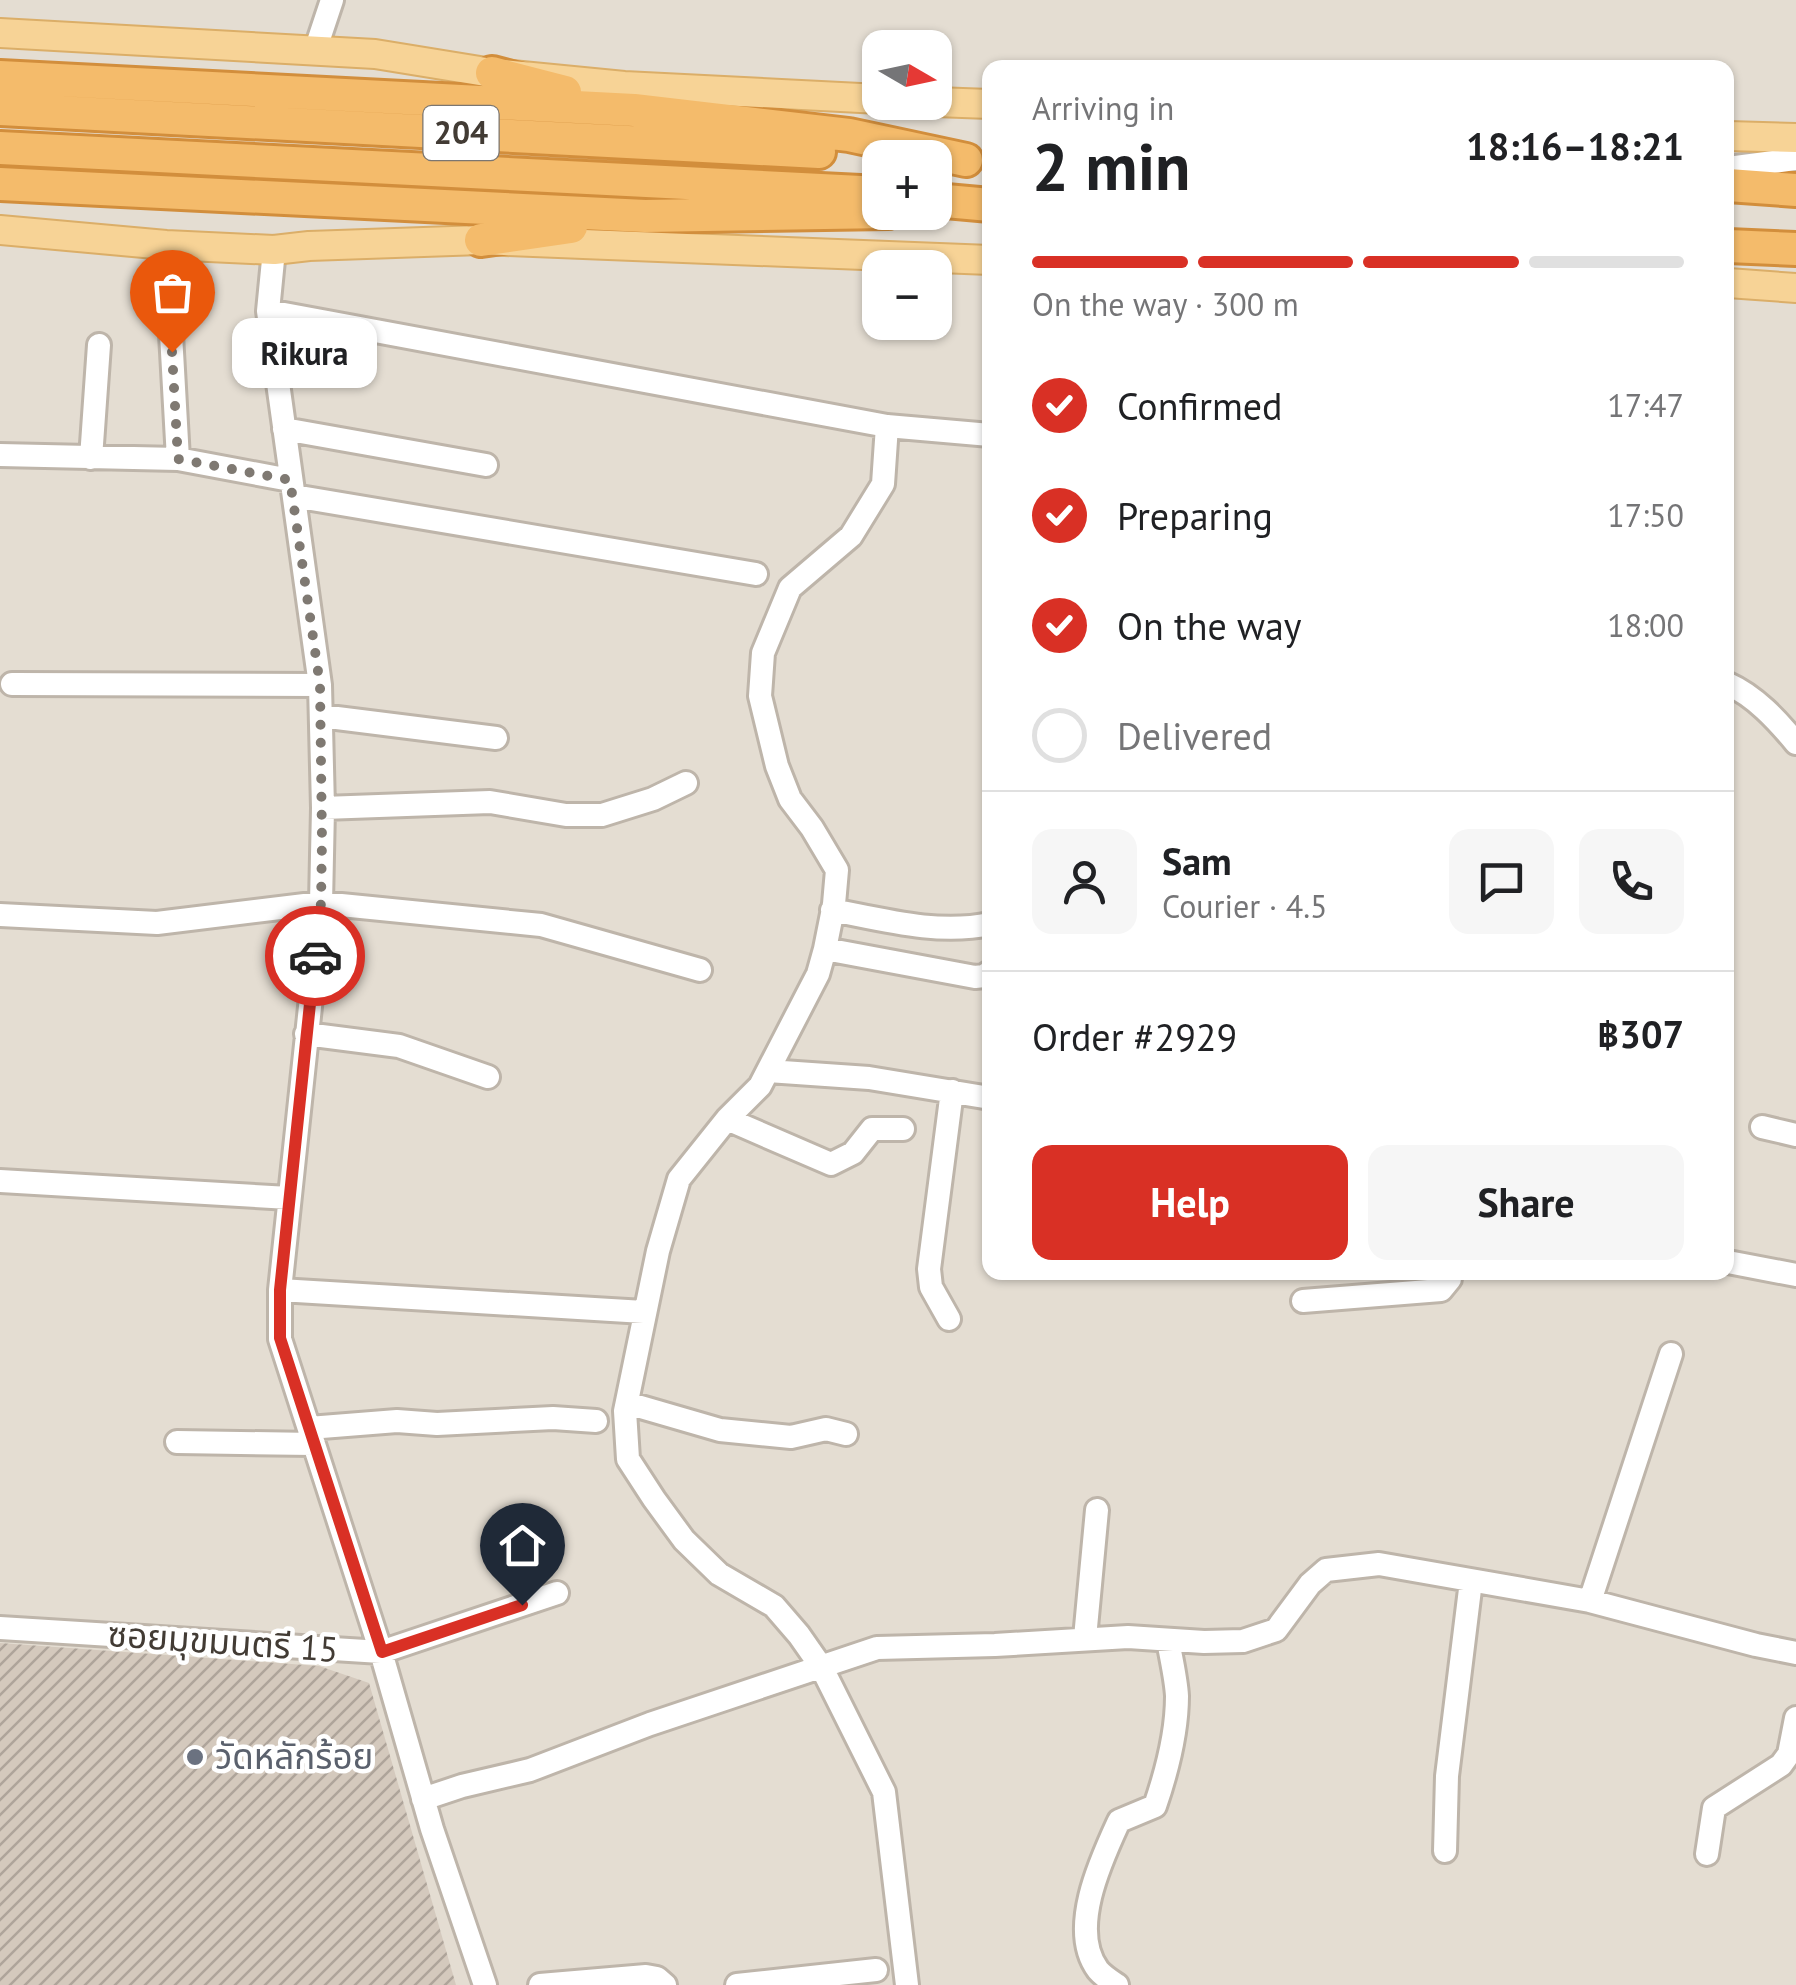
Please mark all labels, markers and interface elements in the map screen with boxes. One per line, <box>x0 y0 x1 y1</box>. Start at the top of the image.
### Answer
north arrow <box>862 30 952 120</box>
map controls <box>862 30 952 340</box>
text: Arriving in <box>1032 87 1174 129</box>
road number: 204 <box>424 106 498 160</box>
text: 18:16–18:21 <box>1466 121 1684 170</box>
text: 2 min <box>1032 124 1191 208</box>
button: + <box>862 140 952 230</box>
pin <box>130 250 215 353</box>
button: − <box>862 250 952 340</box>
icon: bag <box>145 265 200 320</box>
text: On the way · 300 m <box>1032 283 1299 325</box>
callout: Rikura <box>232 317 377 387</box>
text: Rikura <box>261 332 348 374</box>
icon: check <box>1032 378 1087 433</box>
text: Confirmed <box>1117 381 1283 430</box>
text: 17:47 <box>1607 384 1684 426</box>
icon: check <box>1032 488 1087 543</box>
text: Preparing <box>1117 491 1273 540</box>
text: 17:50 <box>1607 494 1684 536</box>
icon: check <box>1032 598 1087 653</box>
text: On the way <box>1117 601 1302 650</box>
text: 18:00 <box>1607 604 1684 646</box>
text: Delivered <box>1117 711 1272 760</box>
button: person <box>1032 829 1137 934</box>
button: chat <box>1449 829 1554 934</box>
button: phone <box>1579 829 1684 934</box>
text: Sam <box>1162 836 1232 885</box>
text: Courier · 4.5 <box>1162 885 1328 927</box>
courier <box>265 906 365 1006</box>
icon: car <box>288 929 343 984</box>
text: ฿307 <box>1597 1009 1684 1058</box>
text: Order #2929 <box>1032 1012 1237 1061</box>
button: Help <box>1032 1145 1348 1260</box>
button: Share <box>1368 1145 1684 1260</box>
pin <box>480 1503 565 1606</box>
icon: home <box>495 1518 550 1573</box>
street label: ซอยมุขมนตรี 15 <box>106 1610 340 1672</box>
place label: วัดหลักร้อย <box>215 1733 373 1779</box>
marker: วัดหลักร้อย <box>184 1746 206 1768</box>

